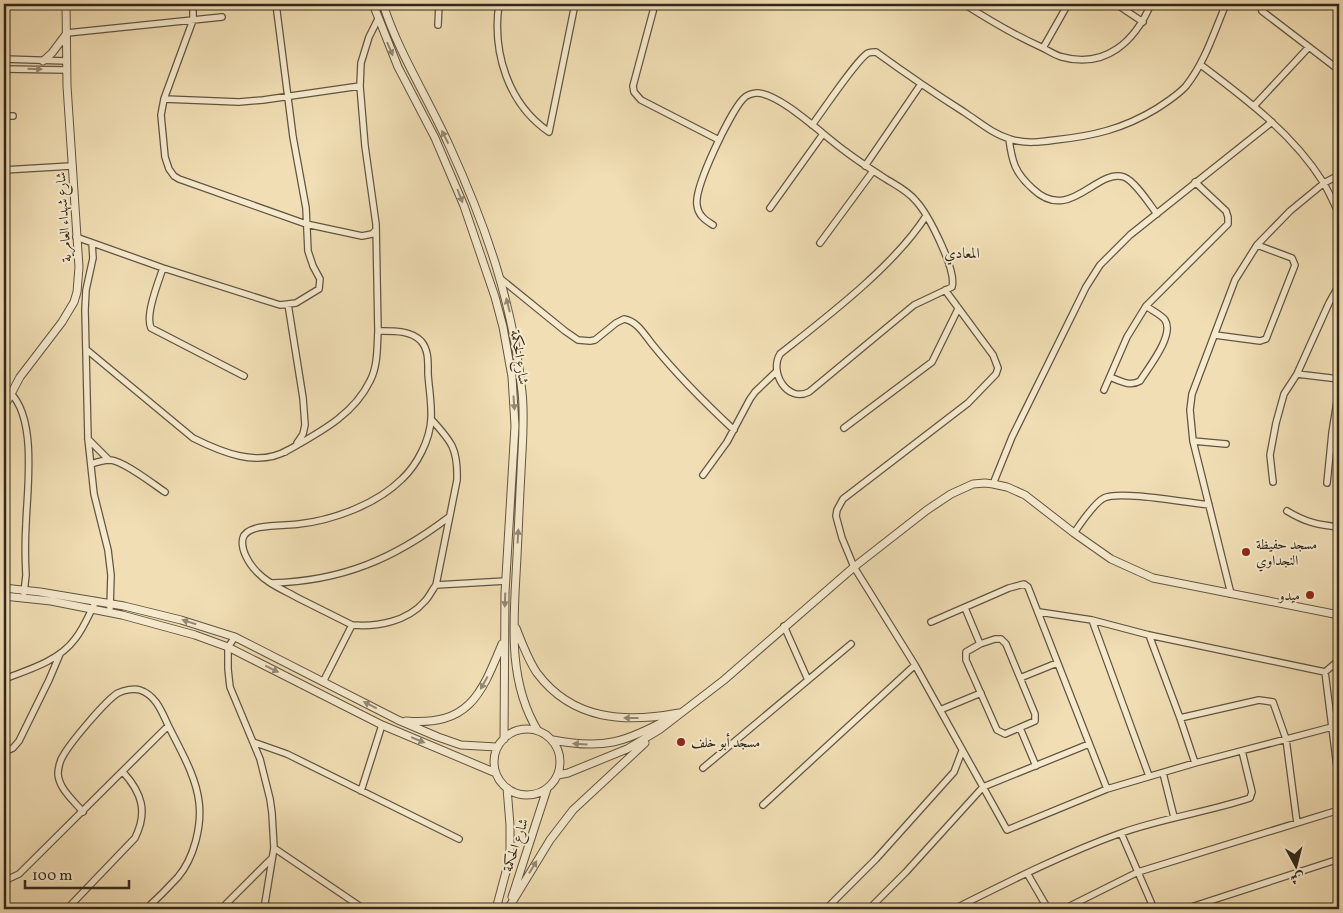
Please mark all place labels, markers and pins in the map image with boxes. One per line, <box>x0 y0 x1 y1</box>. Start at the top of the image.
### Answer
place label: مسجد حفيظة النجداوي <box>1256 536 1317 572</box>
marker: مسجد حفيظة النجداوي <box>1240 546 1252 558</box>
place label: ميدو <box>1277 587 1300 606</box>
marker: ميدو <box>1304 589 1316 601</box>
place label: مسجد أبو خلف <box>691 732 760 753</box>
marker: مسجد أبو خلف <box>675 736 687 748</box>

